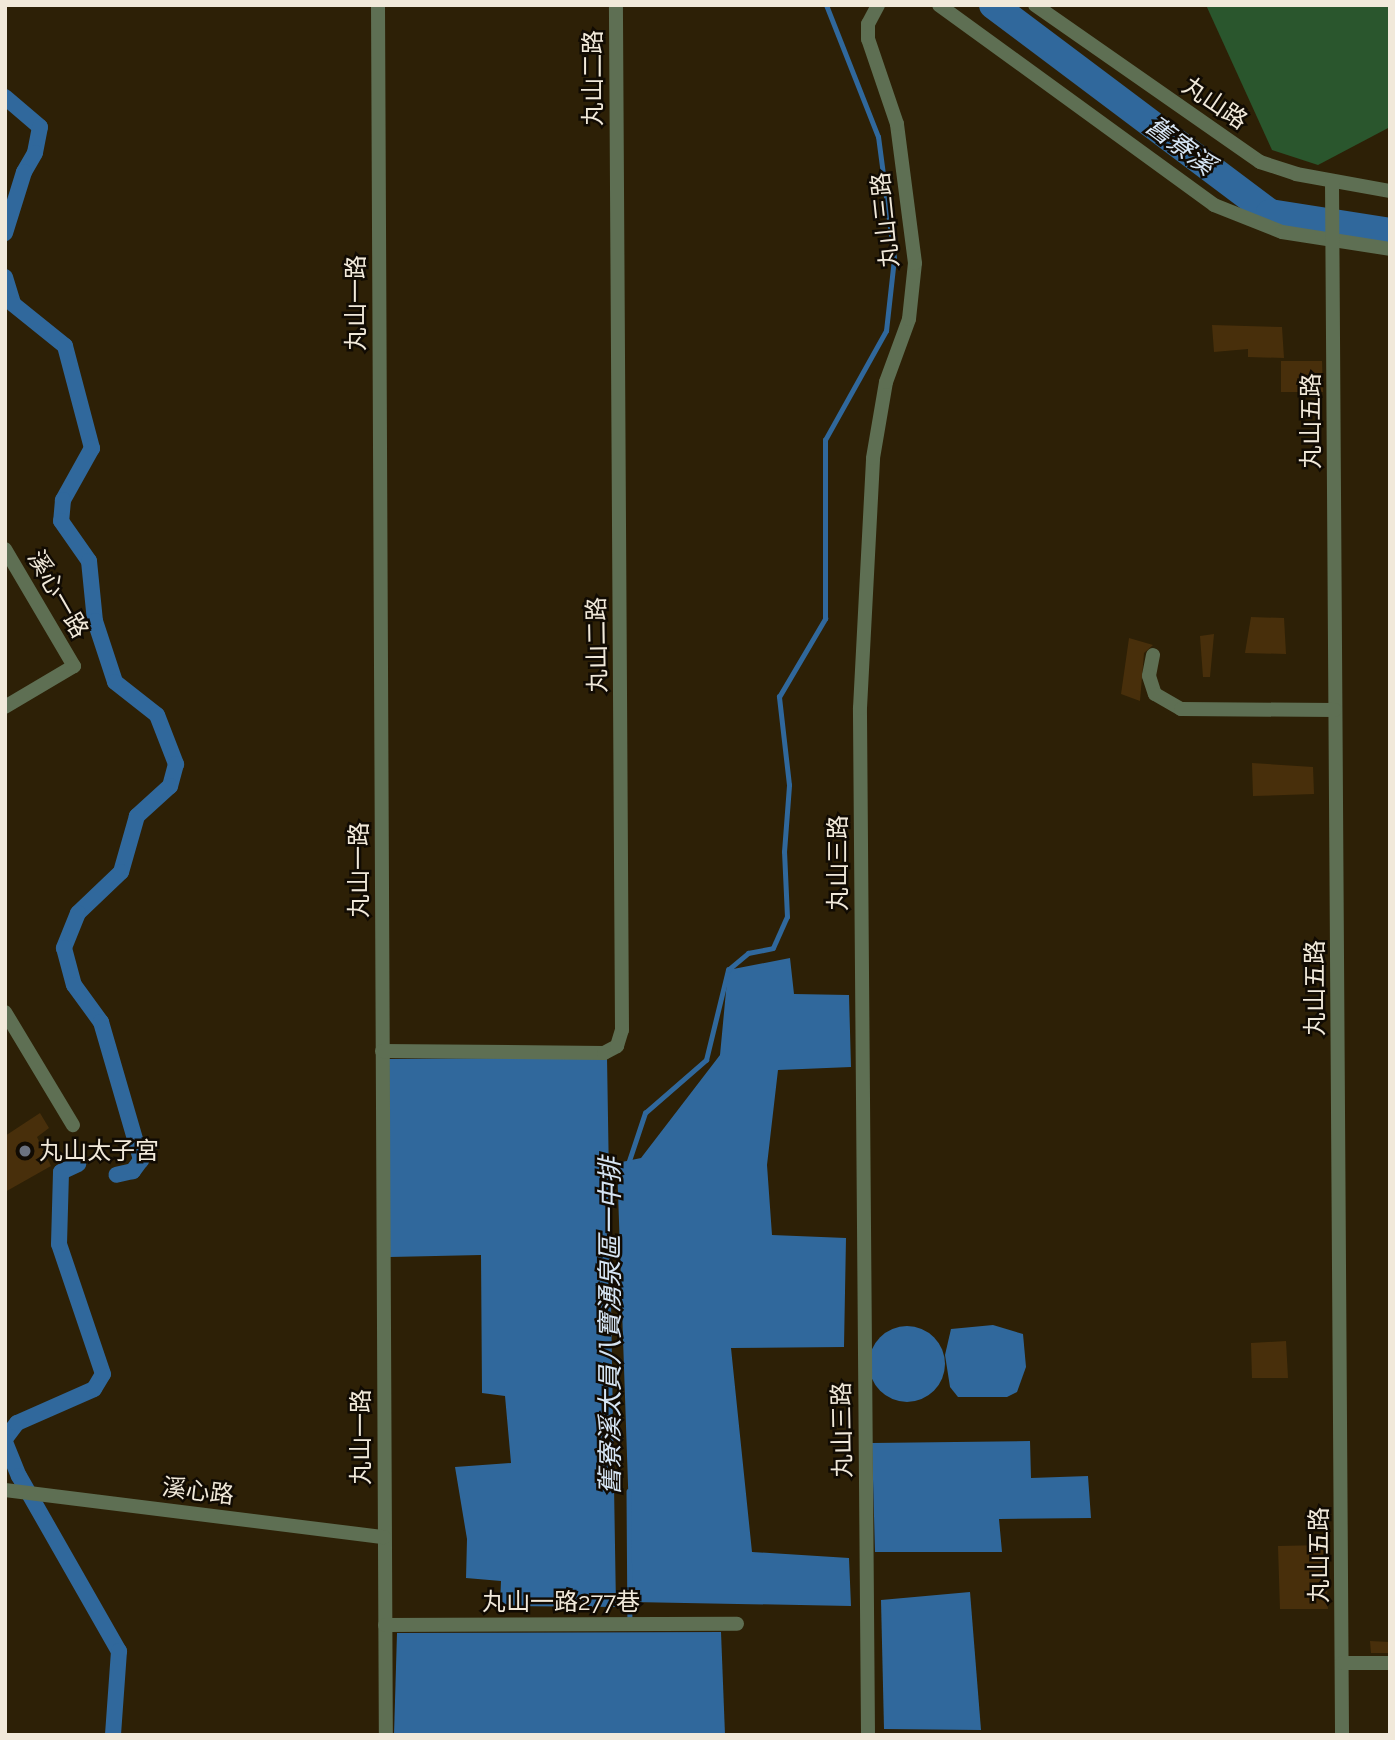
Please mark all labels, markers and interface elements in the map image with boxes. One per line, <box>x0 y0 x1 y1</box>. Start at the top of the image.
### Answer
street label: 丸山二路 <box>579 30 607 126</box>
street label: 丸山路 <box>1177 71 1253 135</box>
water label: 舊寮溪 <box>1139 110 1221 182</box>
street label: 丸山三路 <box>866 171 904 269</box>
street label: 丸山一路 <box>342 255 370 351</box>
street label: 丸山五路 <box>1297 373 1325 469</box>
street label: 溪心一路 <box>22 545 94 643</box>
street label: 丸山二路 <box>582 597 612 693</box>
street label: 丸山三路 <box>824 815 852 911</box>
street label: 丸山一路 <box>345 822 373 918</box>
street label: 丸山五路 <box>1301 940 1329 1036</box>
place label: 丸山太子宮 <box>39 1137 159 1165</box>
marker: 丸山太子宮 <box>17 1143 33 1159</box>
water label: 舊寮溪太員八寶湧泉區一中排 <box>595 1157 627 1495</box>
street label: 丸山三路 <box>827 1382 857 1478</box>
street label: 丸山一路 <box>347 1389 375 1485</box>
street label: 溪心路 <box>161 1472 235 1510</box>
street label: 丸山五路 <box>1305 1507 1333 1603</box>
street label: 丸山一路277巷 <box>482 1588 640 1616</box>

